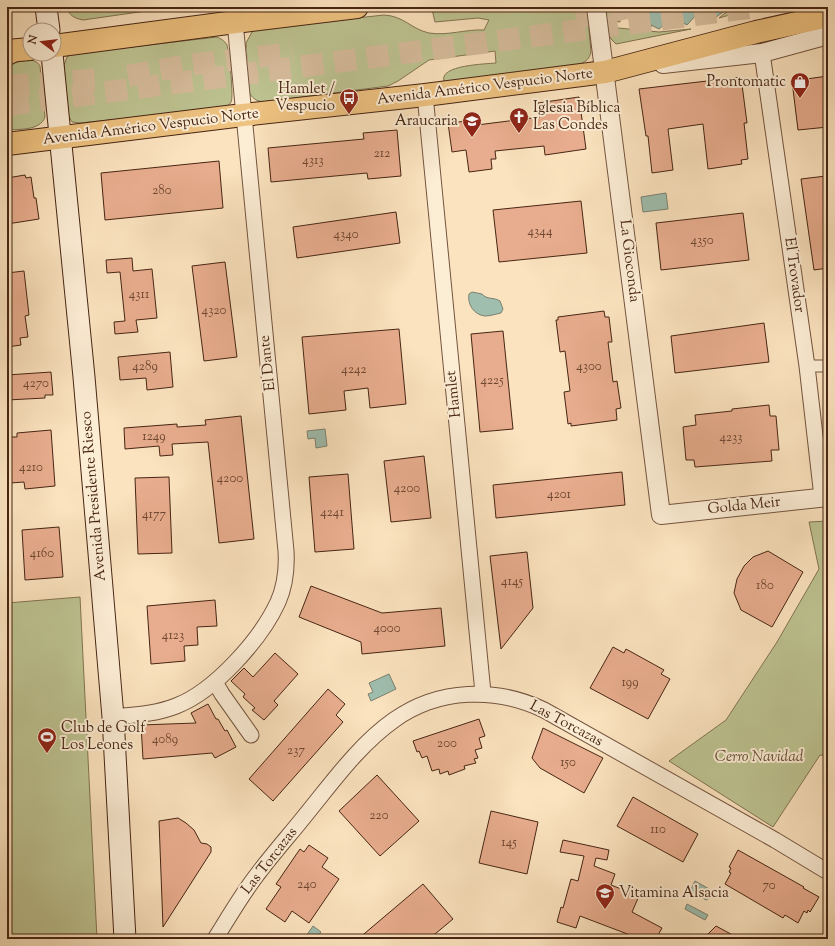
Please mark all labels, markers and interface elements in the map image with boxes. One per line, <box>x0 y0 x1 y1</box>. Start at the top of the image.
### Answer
north arrow <box>22 22 62 62</box>
text: N <box>24 33 42 47</box>
street label: Avenida Américo Vespucio Norte <box>376 63 594 111</box>
shop icon: Prontomatic <box>789 71 811 99</box>
place label: Prontomatic <box>707 72 786 93</box>
place label: Hamlet / Vespucio <box>275 79 335 117</box>
bus stop icon: Hamlet / Vespucio <box>338 87 360 115</box>
place label: Iglesia Bíblica Las Condes <box>533 98 620 136</box>
street label: Avenida Américo Vespucio Norte <box>42 103 260 151</box>
church icon: Iglesia Bíblica Las Condes <box>508 106 530 134</box>
school or university icon: Araucaria <box>461 110 483 138</box>
place label: Araucaria <box>395 111 458 132</box>
house number: 212 <box>374 145 390 163</box>
house number: 4313 <box>302 152 324 170</box>
house number: 280 <box>152 182 172 200</box>
street label: La Gioconda <box>614 219 644 304</box>
house number: 4344 <box>528 223 553 241</box>
house number: 4340 <box>333 226 359 244</box>
house number: 4350 <box>690 232 714 250</box>
street label: El Trovador <box>778 236 810 314</box>
house number: 4311 <box>129 286 150 304</box>
house number: 4320 <box>202 302 227 320</box>
street label: El Dante <box>255 334 281 392</box>
house number: 4289 <box>132 358 158 376</box>
house number: 4300 <box>576 358 602 376</box>
house number: 4242 <box>341 361 367 379</box>
street label: Hamlet <box>441 369 467 419</box>
house number: 4225 <box>480 372 504 390</box>
house number: 4270 <box>23 375 49 393</box>
street label: Avenida Presidente Riesco <box>76 410 112 582</box>
house number: 1249 <box>142 428 166 446</box>
house number: 4233 <box>719 429 743 447</box>
house number: 4210 <box>19 459 43 477</box>
house number: 4200 <box>217 470 243 488</box>
house number: 4200 <box>394 480 420 498</box>
house number: 4201 <box>547 486 571 504</box>
street label: Golda Meir <box>706 492 782 520</box>
house number: 4241 <box>320 504 344 522</box>
house number: 4177 <box>142 506 166 524</box>
house number: 4160 <box>30 545 54 563</box>
house number: 4145 <box>501 573 524 591</box>
house number: 180 <box>756 577 774 595</box>
house number: 4000 <box>373 620 401 638</box>
house number: 4123 <box>162 627 184 645</box>
house number: 199 <box>622 674 638 692</box>
street label: Las Torcazas <box>526 696 606 752</box>
place label: Club de Golf Los Leones <box>61 718 146 756</box>
sports icon: Club de Golf Los Leones <box>36 726 58 754</box>
house number: 4089 <box>152 731 178 749</box>
house number: 200 <box>437 735 457 753</box>
house number: 237 <box>287 742 305 760</box>
park label: Cerro Navidad <box>715 747 804 768</box>
house number: 150 <box>560 754 576 772</box>
house number: 220 <box>369 807 389 825</box>
house number: 110 <box>650 821 666 839</box>
street label: Las Torcazas <box>237 823 303 899</box>
house number: 145 <box>501 834 517 852</box>
house number: 240 <box>297 876 317 894</box>
house number: 70 <box>762 877 776 895</box>
school or university icon: Vitamina Alsacia <box>594 882 616 910</box>
place label: Vitamina Alsacia <box>619 883 729 904</box>

